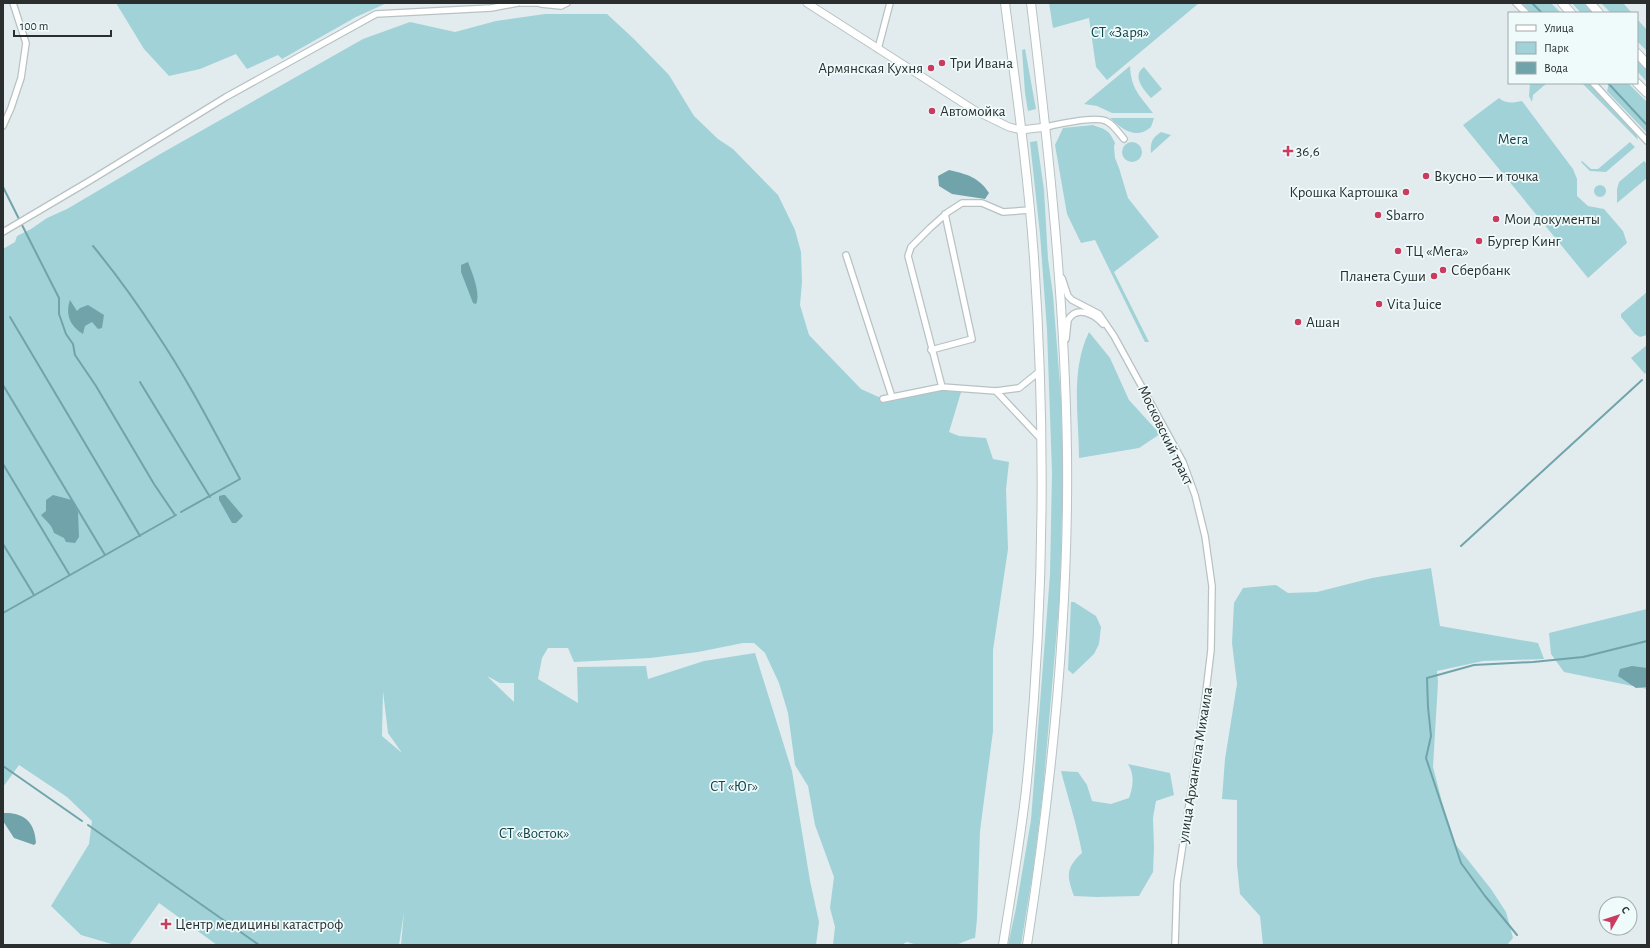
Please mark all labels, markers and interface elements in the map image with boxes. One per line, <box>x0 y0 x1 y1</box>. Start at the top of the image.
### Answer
scale bar <box>14 12 111 38</box>
legend <box>1508 12 1638 84</box>
text: 100 m <box>20 20 48 32</box>
text: Улица <box>1544 22 1574 34</box>
park label: СТ «Заря» <box>1091 25 1149 40</box>
text: Парк <box>1544 42 1569 54</box>
place label: Три Ивана <box>950 56 1013 71</box>
marker: Три Ивана <box>937 58 947 68</box>
place label: Армянская Кухня <box>818 61 923 76</box>
text: Вода <box>1544 62 1568 74</box>
marker: Армянская Кухня <box>926 63 936 73</box>
place label: Автомойка <box>940 104 1006 119</box>
marker: Автомойка <box>927 106 937 116</box>
park label: Мега <box>1498 132 1529 147</box>
place label: 36,6 <box>1296 144 1320 159</box>
marker: 36,6 <box>1283 146 1293 156</box>
place label: Вкусно — и точка <box>1434 169 1539 184</box>
marker: Вкусно — и точка <box>1421 171 1431 181</box>
place label: Крошка Картошка <box>1289 185 1398 200</box>
marker: Крошка Картошка <box>1401 187 1411 197</box>
place label: Sbarro <box>1386 208 1424 223</box>
marker: Sbarro <box>1373 210 1383 220</box>
place label: Мои документы <box>1504 212 1600 227</box>
marker: Мои документы <box>1491 214 1501 224</box>
place label: Бургер Кинг <box>1487 234 1562 249</box>
marker: Бургер Кинг <box>1474 236 1484 246</box>
place label: ТЦ «Мега» <box>1406 244 1469 259</box>
marker: ТЦ «Мега» <box>1393 246 1403 256</box>
place label: Сбербанк <box>1451 263 1511 278</box>
marker: Сбербанк <box>1438 265 1448 275</box>
place label: Планета Суши <box>1340 269 1426 284</box>
marker: Планета Суши <box>1429 271 1439 281</box>
place label: Vita Juice <box>1387 297 1442 312</box>
marker: Vita Juice <box>1374 299 1384 309</box>
place label: Ашан <box>1306 315 1340 330</box>
marker: Ашан <box>1293 317 1303 327</box>
street label: Московский тракт <box>1135 383 1196 488</box>
street label: улица Архангела Михаила <box>1176 686 1215 845</box>
park label: СТ «Юг» <box>710 779 758 794</box>
park label: СТ «Восток» <box>499 826 569 841</box>
north arrow <box>1598 896 1638 936</box>
text: С <box>1619 904 1632 916</box>
place label: Центр медицины катастроф <box>175 917 343 932</box>
marker: Центр медицины катастроф <box>160 918 172 930</box>

